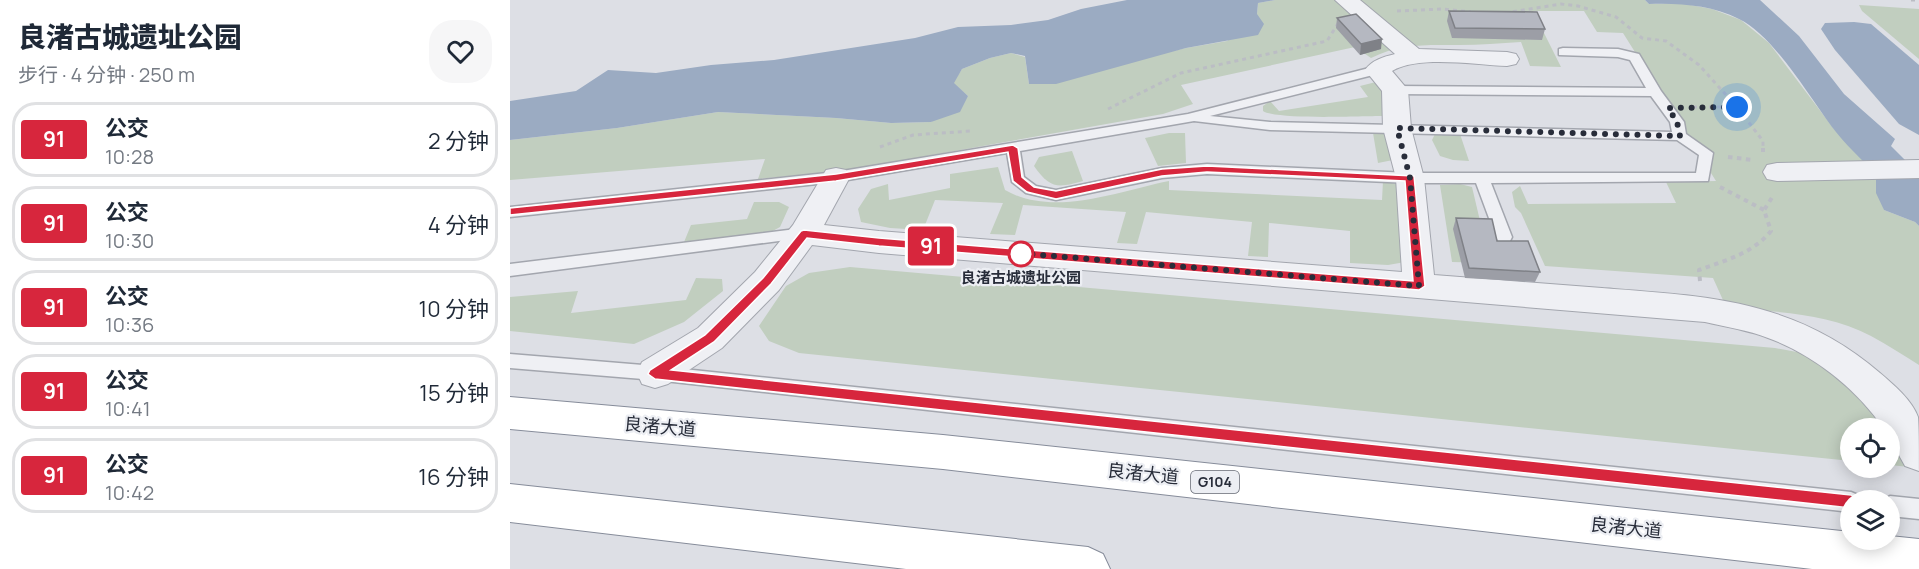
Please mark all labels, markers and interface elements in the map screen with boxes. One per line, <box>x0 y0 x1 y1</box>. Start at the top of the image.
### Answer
text: 良渚古城遗址公园 <box>18 17 242 55</box>
button: heart <box>429 20 492 83</box>
text: 步行 · 4 分钟 · 250 m <box>18 61 195 88</box>
your location <box>1722 92 1752 122</box>
text: 公交 <box>105 113 149 143</box>
text: 91 <box>43 125 65 153</box>
text: 2 分钟 <box>428 126 489 156</box>
text: 10:28 <box>105 143 154 170</box>
text: 公交 <box>105 197 149 227</box>
text: 91 <box>43 209 65 237</box>
text: 4 分钟 <box>428 210 489 240</box>
line badge: 91 <box>904 226 958 266</box>
text: 10:30 <box>105 227 154 254</box>
text: 91 <box>920 232 942 260</box>
marker: 良渚古城遗址公园 <box>1008 241 1034 267</box>
place label: 良渚古城遗址公园 <box>961 267 1081 288</box>
text: 公交 <box>105 281 149 311</box>
text: 91 <box>43 293 65 321</box>
text: 10 分钟 <box>419 294 489 324</box>
text: 10:36 <box>105 311 154 338</box>
text: 公交 <box>105 365 149 395</box>
text: 91 <box>43 377 65 405</box>
text: 15 分钟 <box>419 378 489 408</box>
text: 10:41 <box>105 395 151 422</box>
street label: 良渚大道 <box>623 411 697 441</box>
map controls <box>1840 418 1900 550</box>
button: locate <box>1840 418 1900 478</box>
text: 公交 <box>105 449 149 479</box>
street label: 良渚大道 <box>1106 457 1180 489</box>
text: 91 <box>43 461 65 489</box>
text: 16 分钟 <box>418 462 489 492</box>
road number: G104 <box>1191 471 1239 493</box>
text: 10:42 <box>105 479 154 506</box>
button: layers <box>1840 490 1900 550</box>
street label: 良渚大道 <box>1589 511 1663 543</box>

